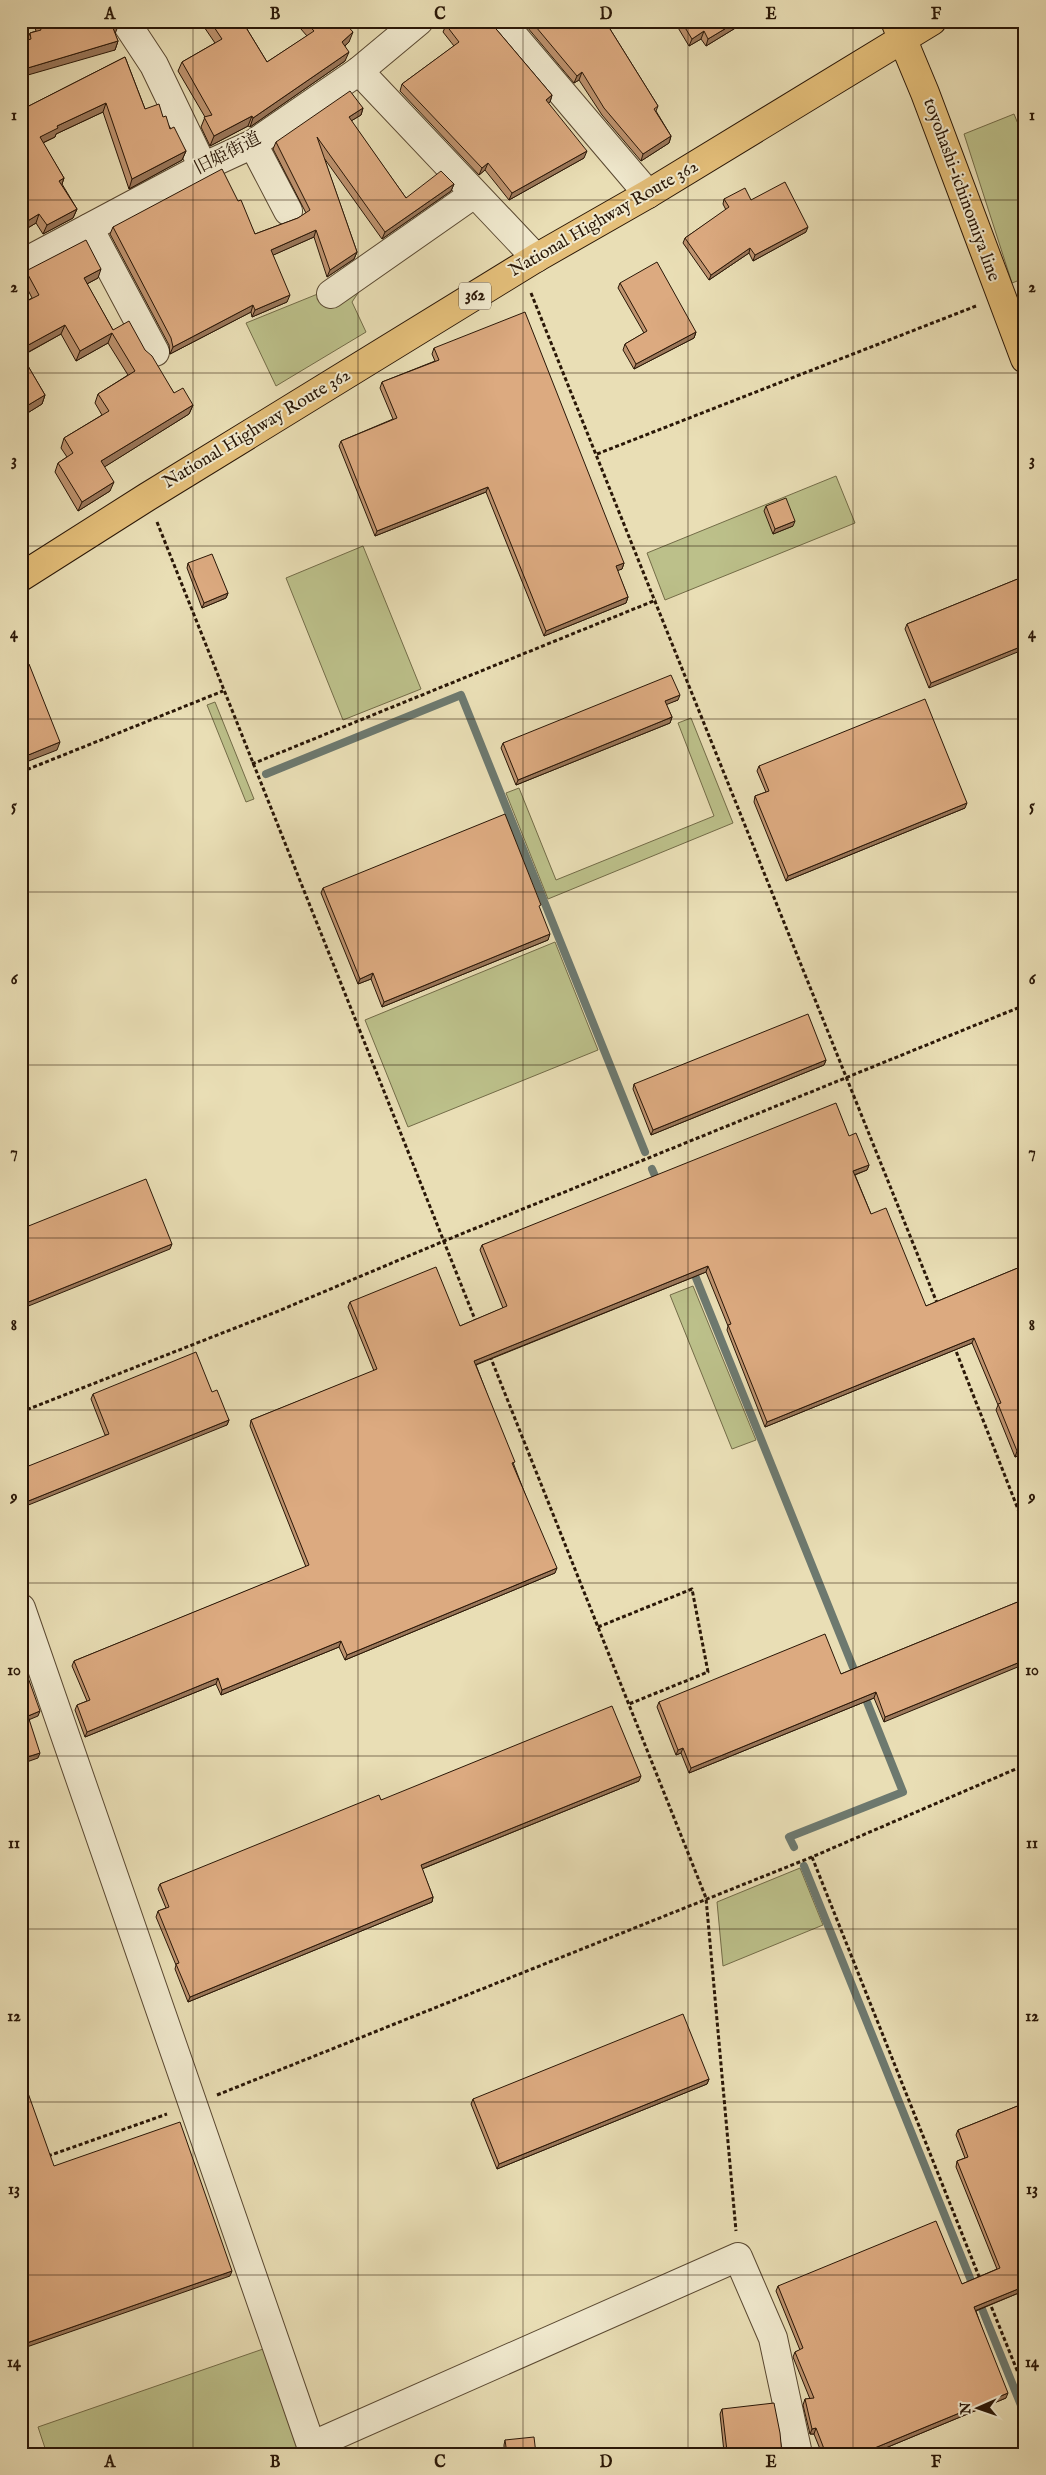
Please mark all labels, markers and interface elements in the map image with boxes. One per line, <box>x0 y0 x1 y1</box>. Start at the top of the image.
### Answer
text: A <box>104 5 117 25</box>
text: B <box>270 5 281 25</box>
text: C <box>434 5 446 25</box>
text: D <box>600 5 613 25</box>
text: E <box>765 5 777 25</box>
text: F <box>931 5 942 25</box>
street label: toyohashi-ichinomiya line <box>917 95 1005 285</box>
text: 1 <box>11 106 17 126</box>
text: 1 <box>1029 106 1035 126</box>
street label: 旧姫街道 <box>191 127 265 181</box>
street label: National Highway Route 362 <box>505 155 703 283</box>
text: 2 <box>10 278 18 298</box>
text: 2 <box>1028 278 1036 298</box>
road number: 362 <box>459 282 491 310</box>
street label: National Highway Route 362 <box>159 364 355 494</box>
text: 3 <box>11 451 17 471</box>
text: 3 <box>1029 451 1035 471</box>
text: 4 <box>10 624 19 644</box>
text: 4 <box>1028 624 1037 644</box>
text: 5 <box>11 797 17 817</box>
text: 5 <box>1029 797 1035 817</box>
text: 6 <box>11 970 19 990</box>
text: 6 <box>1029 970 1037 990</box>
text: 7 <box>10 1143 18 1163</box>
text: 7 <box>1028 1143 1036 1163</box>
text: 8 <box>11 1316 17 1336</box>
text: 8 <box>1029 1316 1035 1336</box>
text: 9 <box>10 1488 18 1508</box>
text: 9 <box>1028 1488 1036 1508</box>
text: 10 <box>7 1661 21 1681</box>
text: 10 <box>1025 1661 1039 1681</box>
text: 11 <box>8 1834 20 1854</box>
text: 11 <box>1026 1834 1038 1854</box>
text: 12 <box>7 2007 21 2027</box>
text: 12 <box>1025 2007 1039 2027</box>
text: 13 <box>8 2180 20 2200</box>
text: 13 <box>1026 2180 1038 2200</box>
text: 14 <box>7 2353 22 2373</box>
text: 14 <box>1025 2353 1040 2373</box>
north arrow <box>954 2382 1004 2432</box>
text: N <box>957 2402 975 2416</box>
text: A <box>104 2453 117 2473</box>
text: B <box>270 2453 281 2473</box>
text: C <box>434 2453 446 2473</box>
text: D <box>600 2453 613 2473</box>
text: E <box>765 2453 777 2473</box>
text: F <box>931 2453 942 2473</box>

